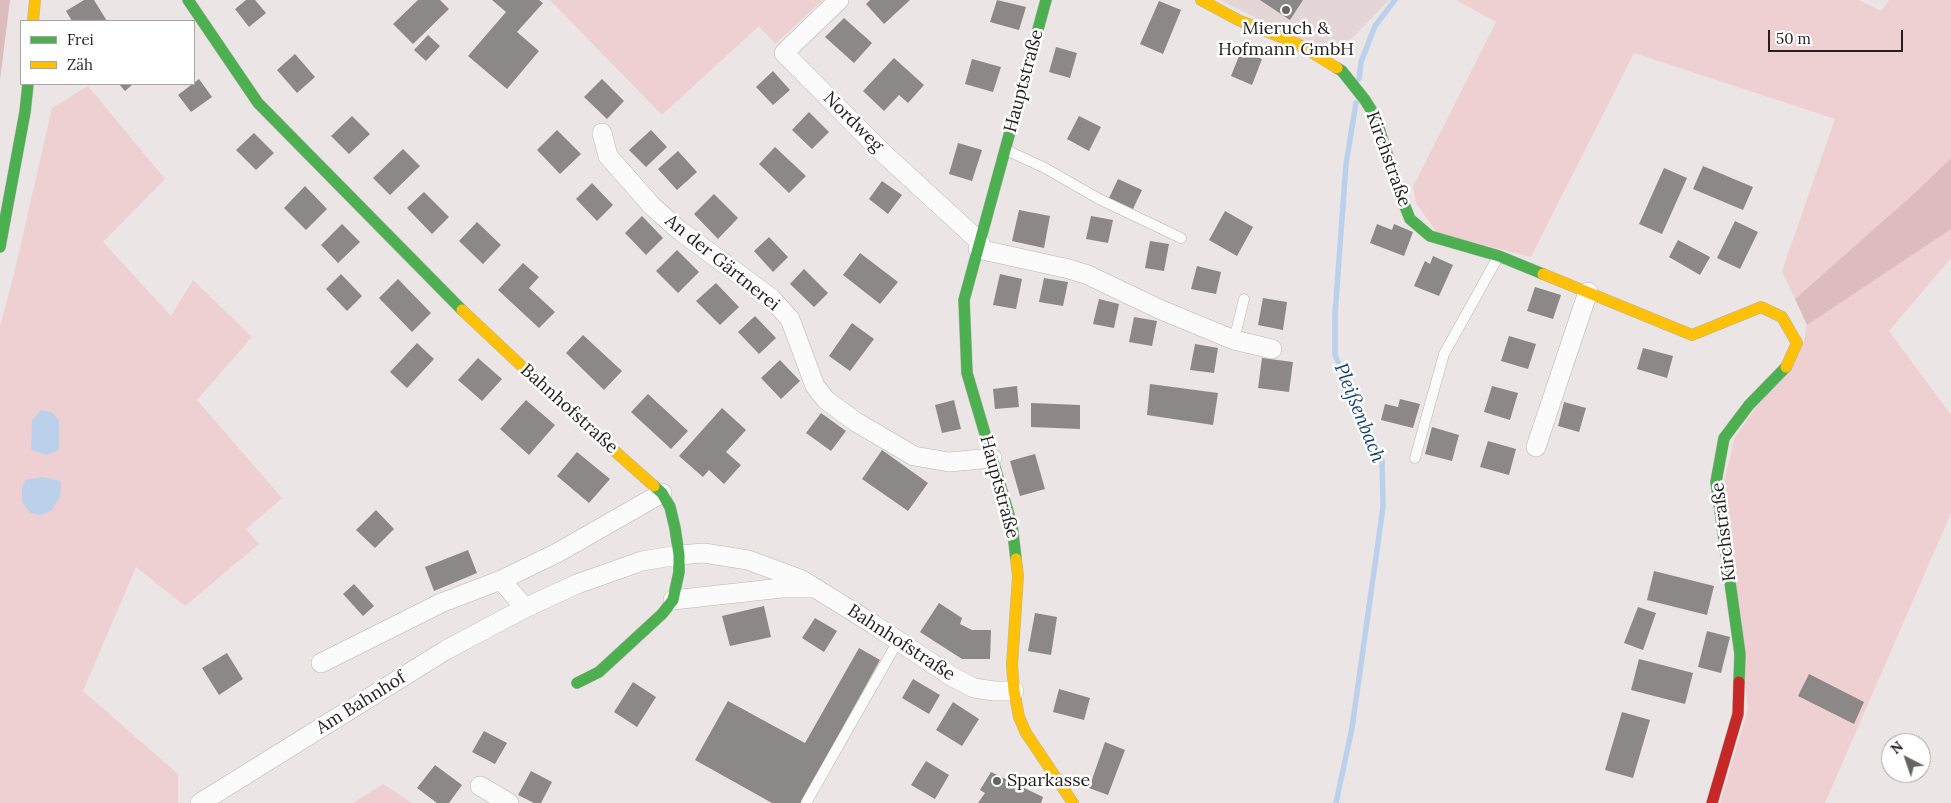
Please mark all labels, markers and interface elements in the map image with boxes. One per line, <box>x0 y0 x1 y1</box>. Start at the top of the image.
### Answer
marker: Mieruch & Hofmann GmbH <box>1280 4 1292 16</box>
place label: Mieruch & Hofmann GmbH <box>1218 18 1354 60</box>
legend <box>20 20 195 85</box>
scale bar <box>1771 20 1906 52</box>
street label: Hauptstraße <box>1000 27 1048 135</box>
text: 50 m <box>1776 29 1811 48</box>
text: Frei <box>67 30 94 49</box>
text: Zäh <box>67 55 93 74</box>
street label: Nordweg <box>818 87 888 157</box>
street label: Kirchstraße <box>1361 108 1415 210</box>
street label: An der Gärtnerei <box>660 210 784 316</box>
street label: Bahnhofstraße <box>516 360 622 458</box>
water label: Pleißenbach <box>1329 360 1389 466</box>
street label: Hauptstraße <box>975 433 1023 541</box>
street label: Kirchstraße <box>1707 481 1741 583</box>
street label: Bahnhofstraße <box>843 600 959 686</box>
street label: Am Bahnhof <box>312 667 410 739</box>
north arrow <box>1881 733 1931 783</box>
text: N <box>1887 737 1907 758</box>
place label: Sparkasse <box>1007 770 1090 792</box>
marker: Sparkasse <box>991 775 1003 787</box>

